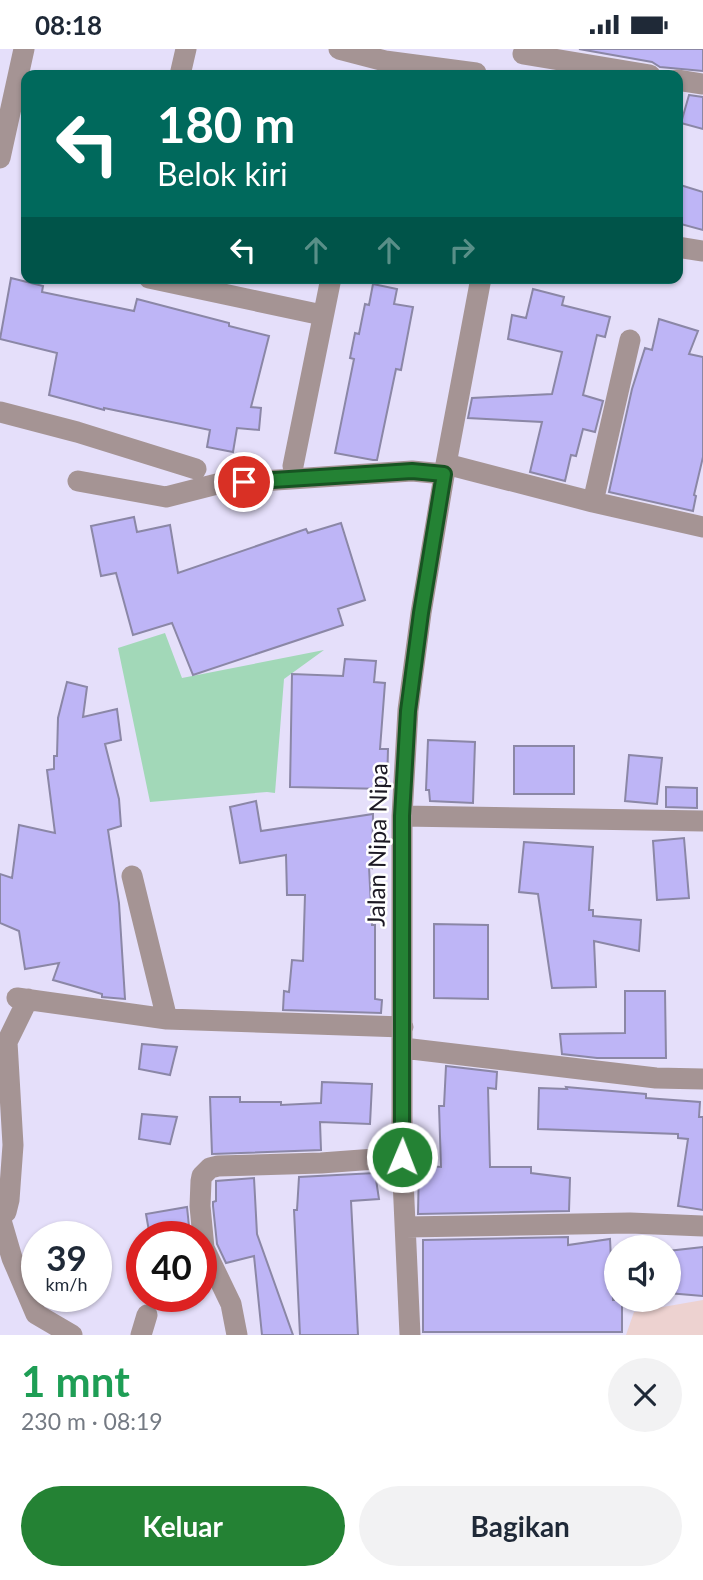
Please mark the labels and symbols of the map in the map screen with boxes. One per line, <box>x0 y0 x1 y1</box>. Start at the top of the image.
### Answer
pin <box>214 452 274 512</box>
street label: Jalan Nipa Nipa <box>361 763 392 927</box>
position arrow <box>365 1120 439 1194</box>
speed limit sign: 40 <box>126 1221 217 1312</box>

